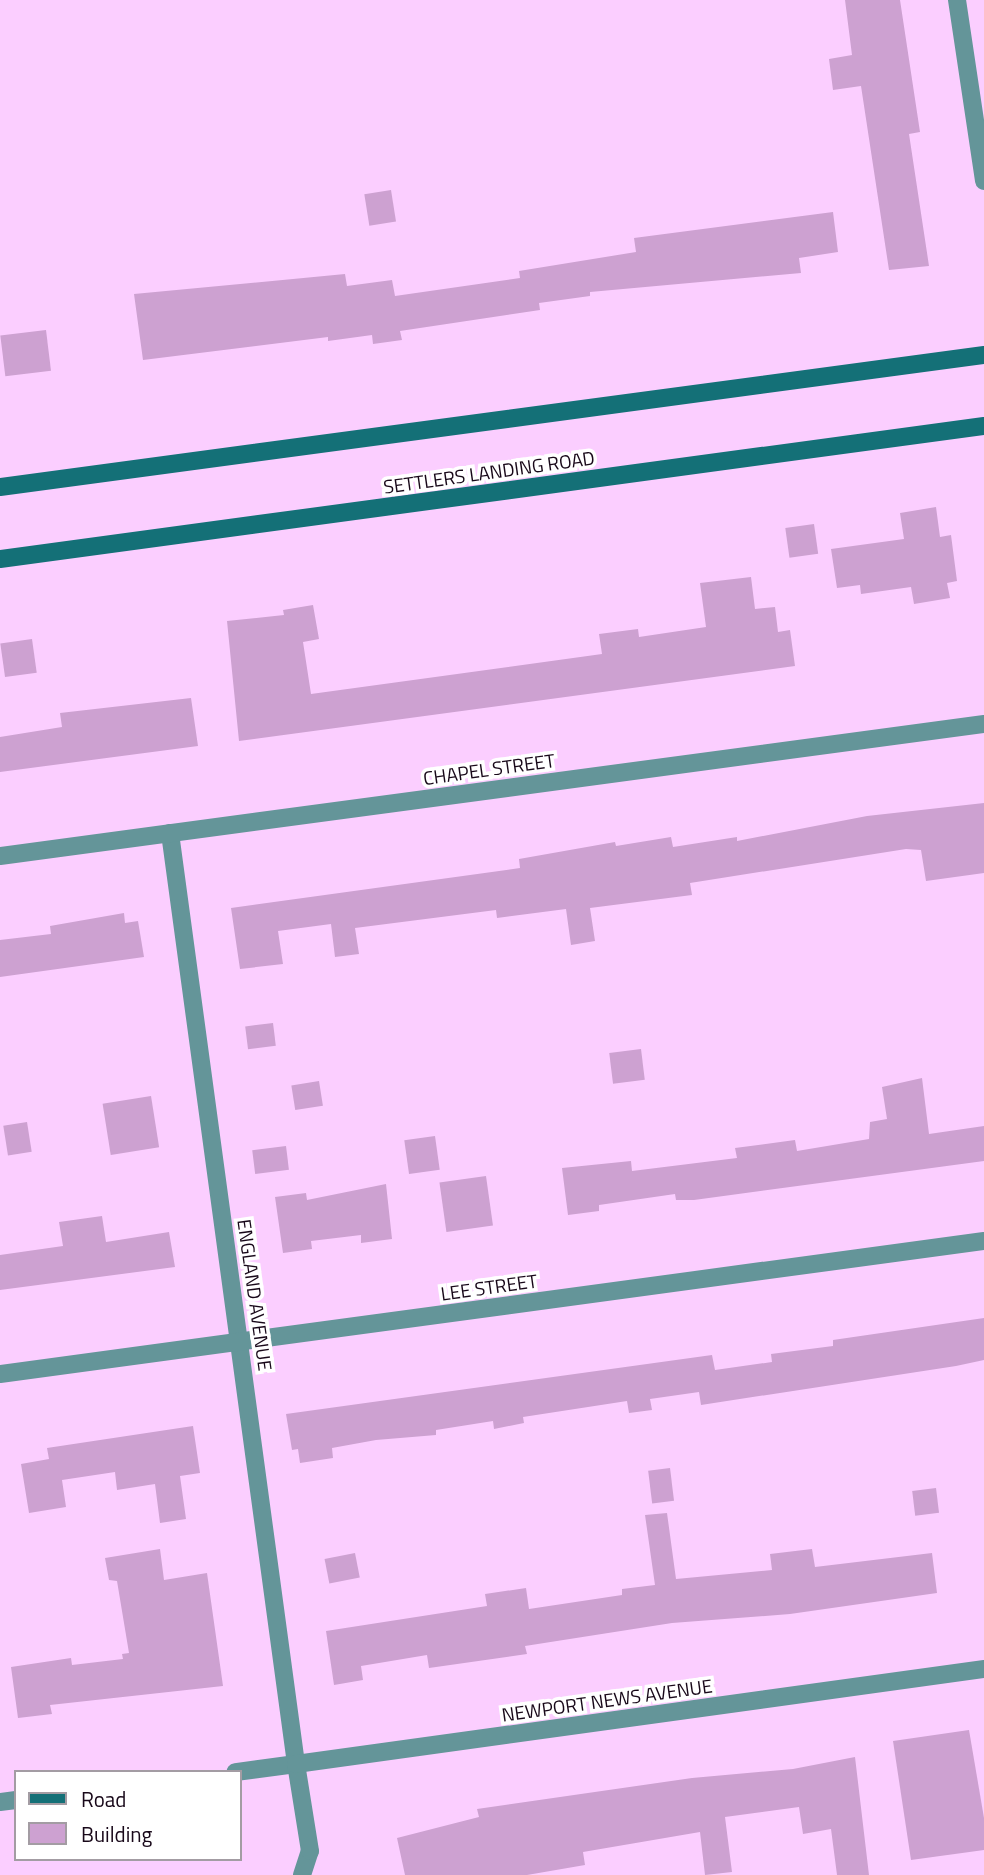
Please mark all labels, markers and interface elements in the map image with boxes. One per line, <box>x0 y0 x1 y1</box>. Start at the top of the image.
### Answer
street label: SETTLERS LANDING ROAD <box>382 446 596 498</box>
street label: CHAPEL STREET <box>422 748 556 790</box>
street label: ENGLAND AVENUE <box>233 1218 277 1372</box>
street label: LEE STREET <box>439 1269 539 1305</box>
street label: NEWPORT NEWS AVENUE <box>500 1674 714 1726</box>
legend <box>14 1770 242 1861</box>
text: Road <box>81 1783 126 1815</box>
text: Building <box>81 1818 152 1850</box>

